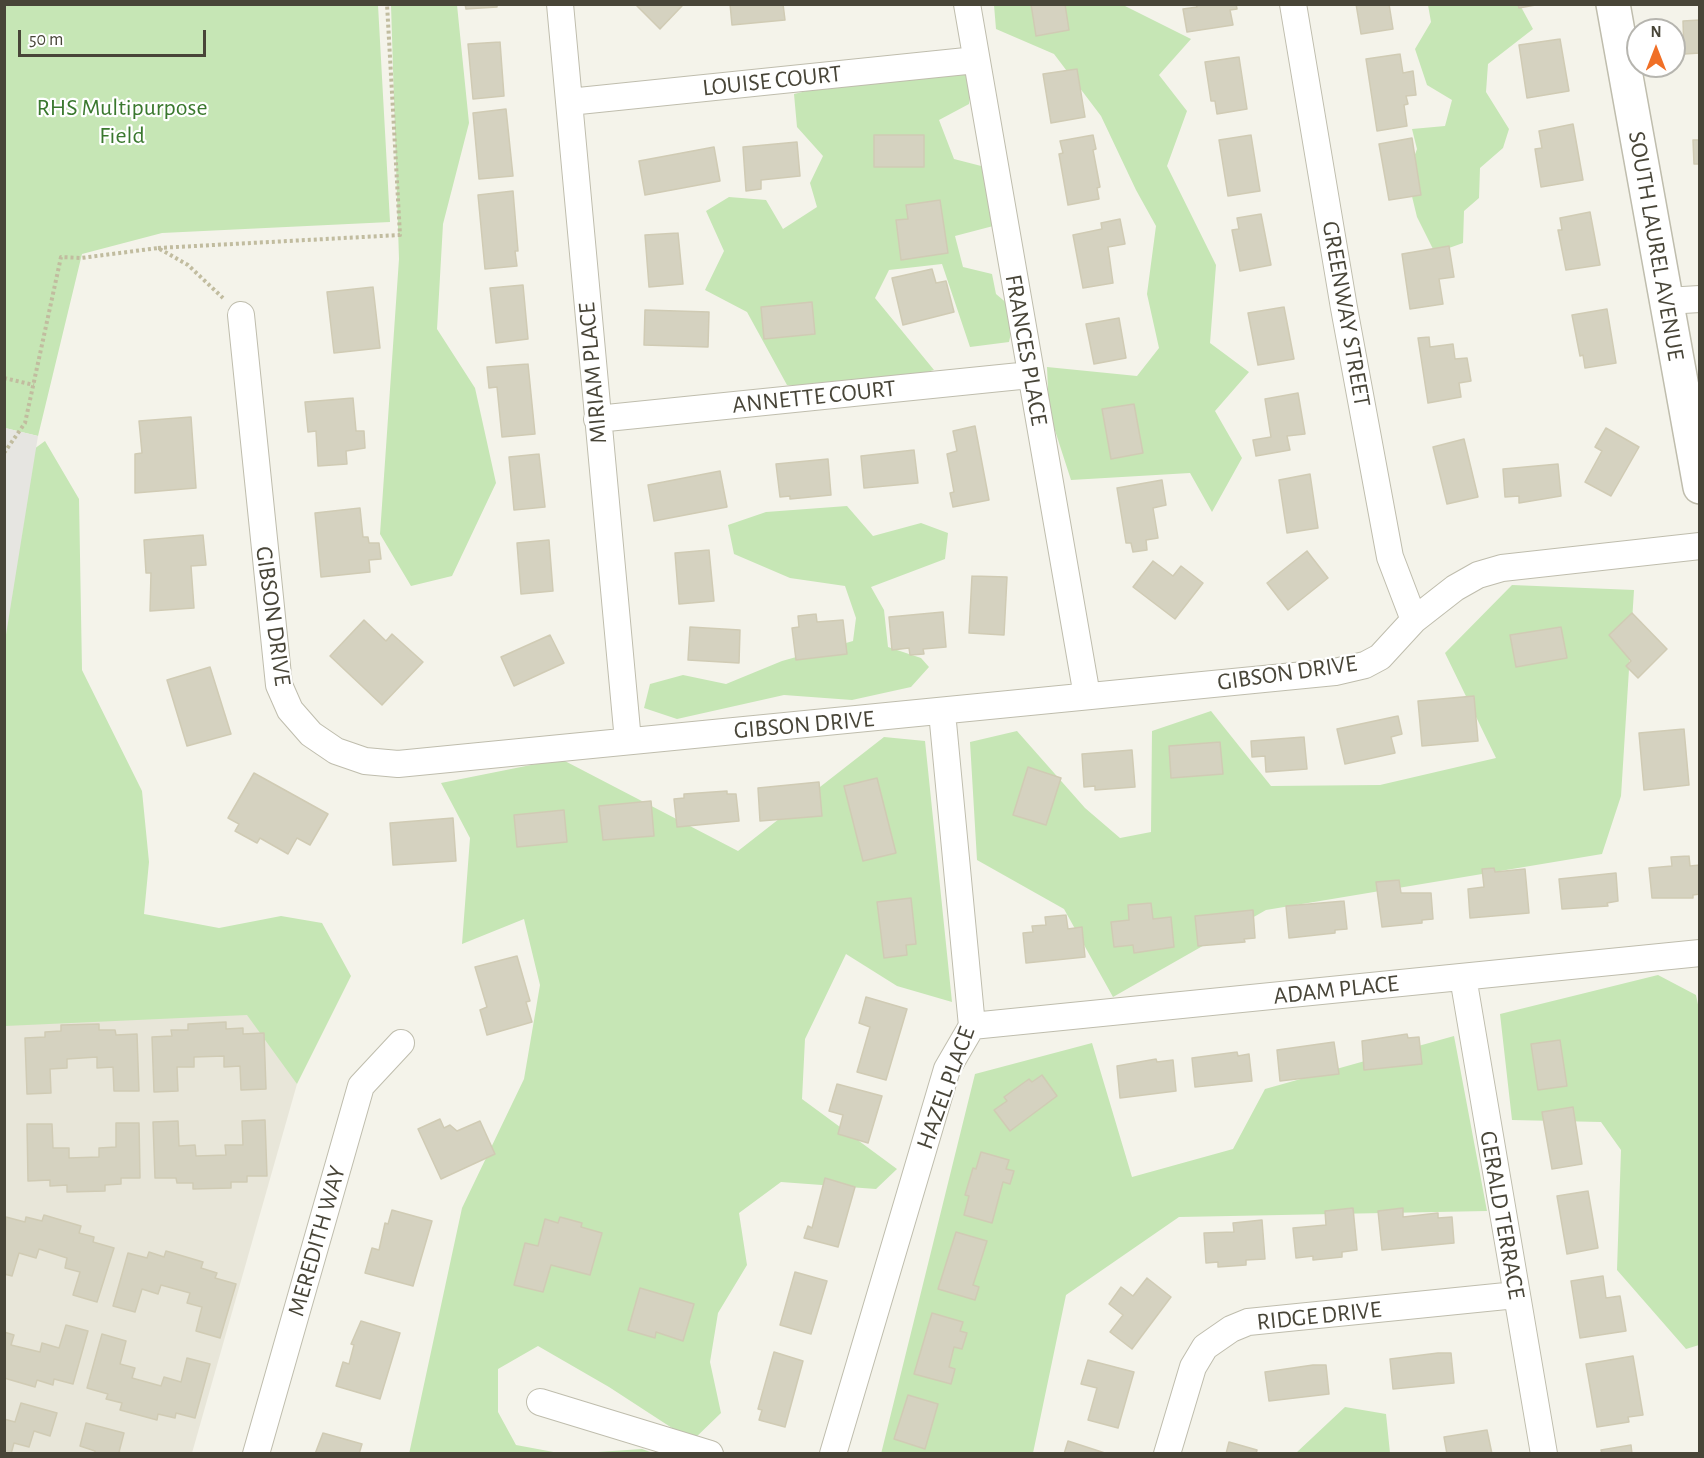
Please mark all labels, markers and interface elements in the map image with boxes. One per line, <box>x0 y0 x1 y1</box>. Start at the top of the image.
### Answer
scale bar <box>21 18 208 56</box>
north arrow <box>1626 18 1686 78</box>
text: N <box>1650 24 1662 40</box>
text: 50 m <box>29 31 63 49</box>
street label: LOUISE COURT <box>701 59 843 103</box>
park label: RHS Multipurpose Field <box>36 94 208 150</box>
street label: SOUTH LAUREL AVENUE <box>1622 129 1690 363</box>
street label: GREENWAY STREET <box>1315 219 1377 409</box>
street label: FRANCES PLACE <box>999 272 1053 428</box>
street label: MIRIAM PLACE <box>572 301 614 445</box>
street label: ANNETTE COURT <box>731 374 897 420</box>
street label: GIBSON DRIVE <box>249 544 297 688</box>
street label: GIBSON DRIVE <box>1215 649 1359 697</box>
street label: GIBSON DRIVE <box>733 705 875 745</box>
street label: ADAM PLACE <box>1272 969 1400 1011</box>
street label: HAZEL PLACE <box>910 1023 982 1153</box>
street label: GERALD TERRACE <box>1473 1129 1531 1301</box>
street label: MEREDITH WAY <box>282 1162 352 1320</box>
street label: RIDGE DRIVE <box>1255 1295 1383 1337</box>

